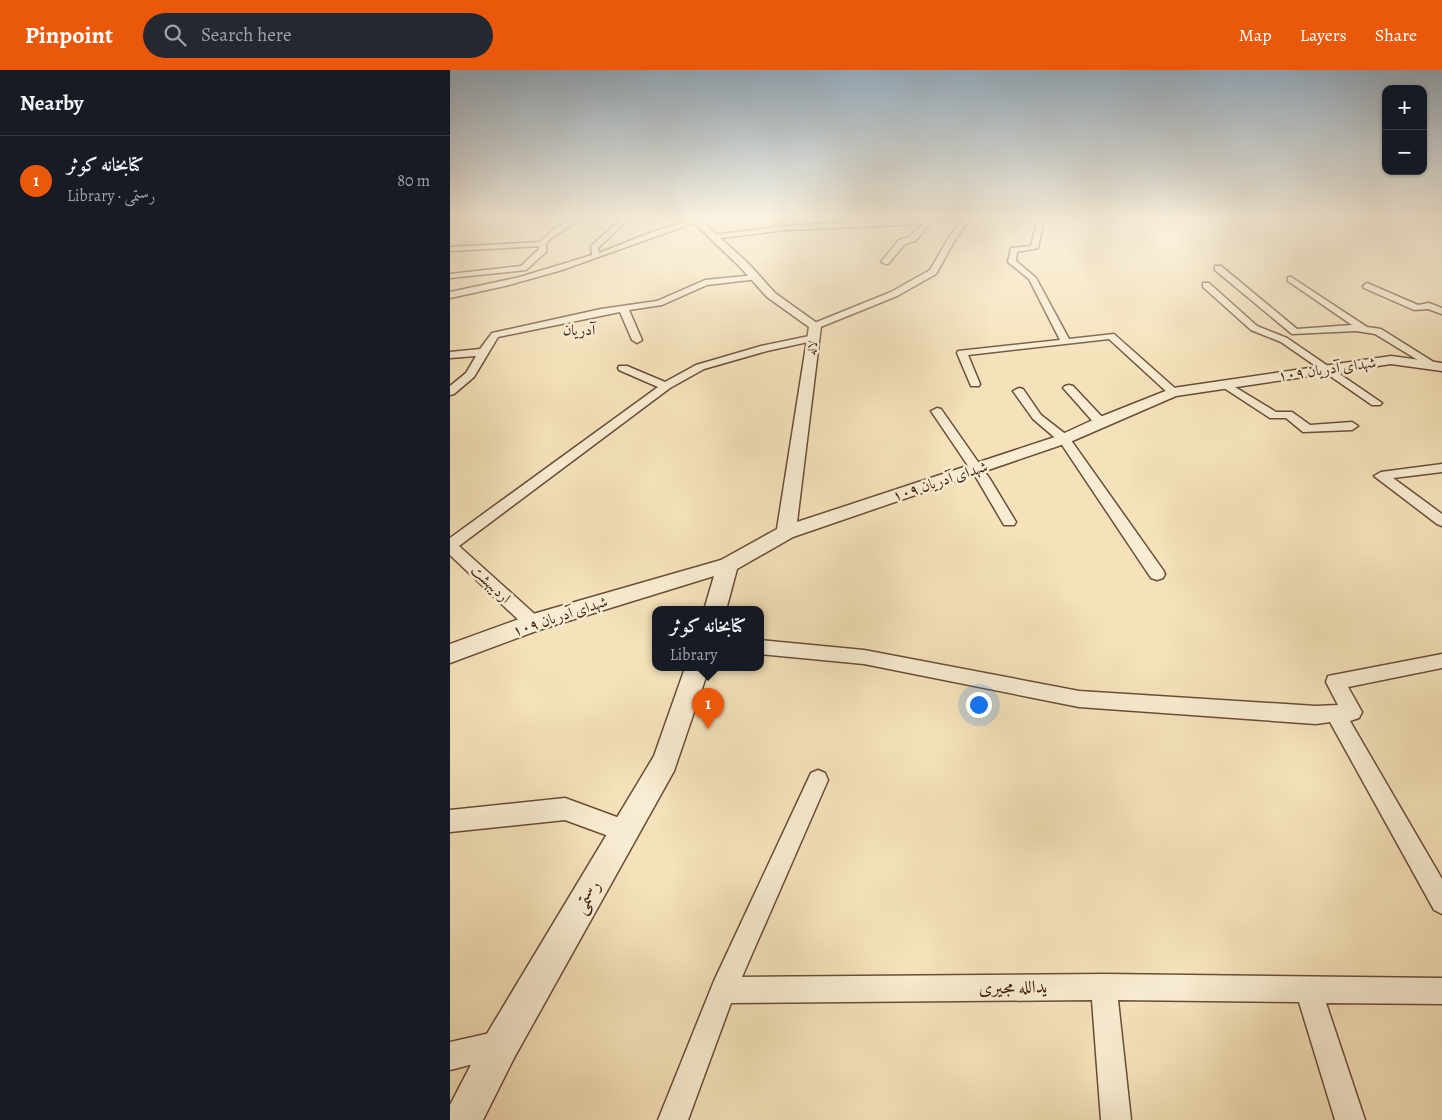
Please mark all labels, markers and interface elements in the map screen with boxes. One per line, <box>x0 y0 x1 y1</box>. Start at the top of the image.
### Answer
search box <box>143 13 493 58</box>
text: Pinpoint <box>25 19 113 51</box>
icon: search <box>161 21 189 49</box>
text: Search here <box>201 22 291 48</box>
text: Map <box>1239 23 1272 47</box>
text: Layers <box>1300 23 1347 47</box>
text: Share <box>1375 23 1417 47</box>
map controls <box>1382 85 1427 175</box>
button: + <box>1382 85 1427 130</box>
text: Nearby <box>20 89 83 117</box>
button: − <box>1382 130 1427 175</box>
text: کتابخانه کوثر <box>67 152 144 178</box>
text: 1 <box>33 170 39 192</box>
text: 80 m <box>397 170 430 192</box>
text: Library · رستمی <box>67 185 155 207</box>
district label: آدریان <box>563 320 597 340</box>
street label: لاله <box>803 339 821 356</box>
street label: شهدای آدریان ۱۰۹ <box>1277 352 1377 386</box>
street label: شهدای آدریان ۱۰۹ <box>890 456 990 506</box>
street label: اردیبهشت <box>467 560 515 608</box>
street label: شهدای آدریان ۱۰۹ <box>510 591 610 641</box>
popup <box>652 606 764 671</box>
text: کتابخانه کوثر <box>670 613 746 639</box>
text: Library <box>670 644 717 666</box>
pin: 1 <box>692 688 724 729</box>
your location <box>966 692 992 718</box>
street label: رستمی <box>568 876 606 918</box>
street label: یدالله مجیری <box>978 974 1048 1000</box>

